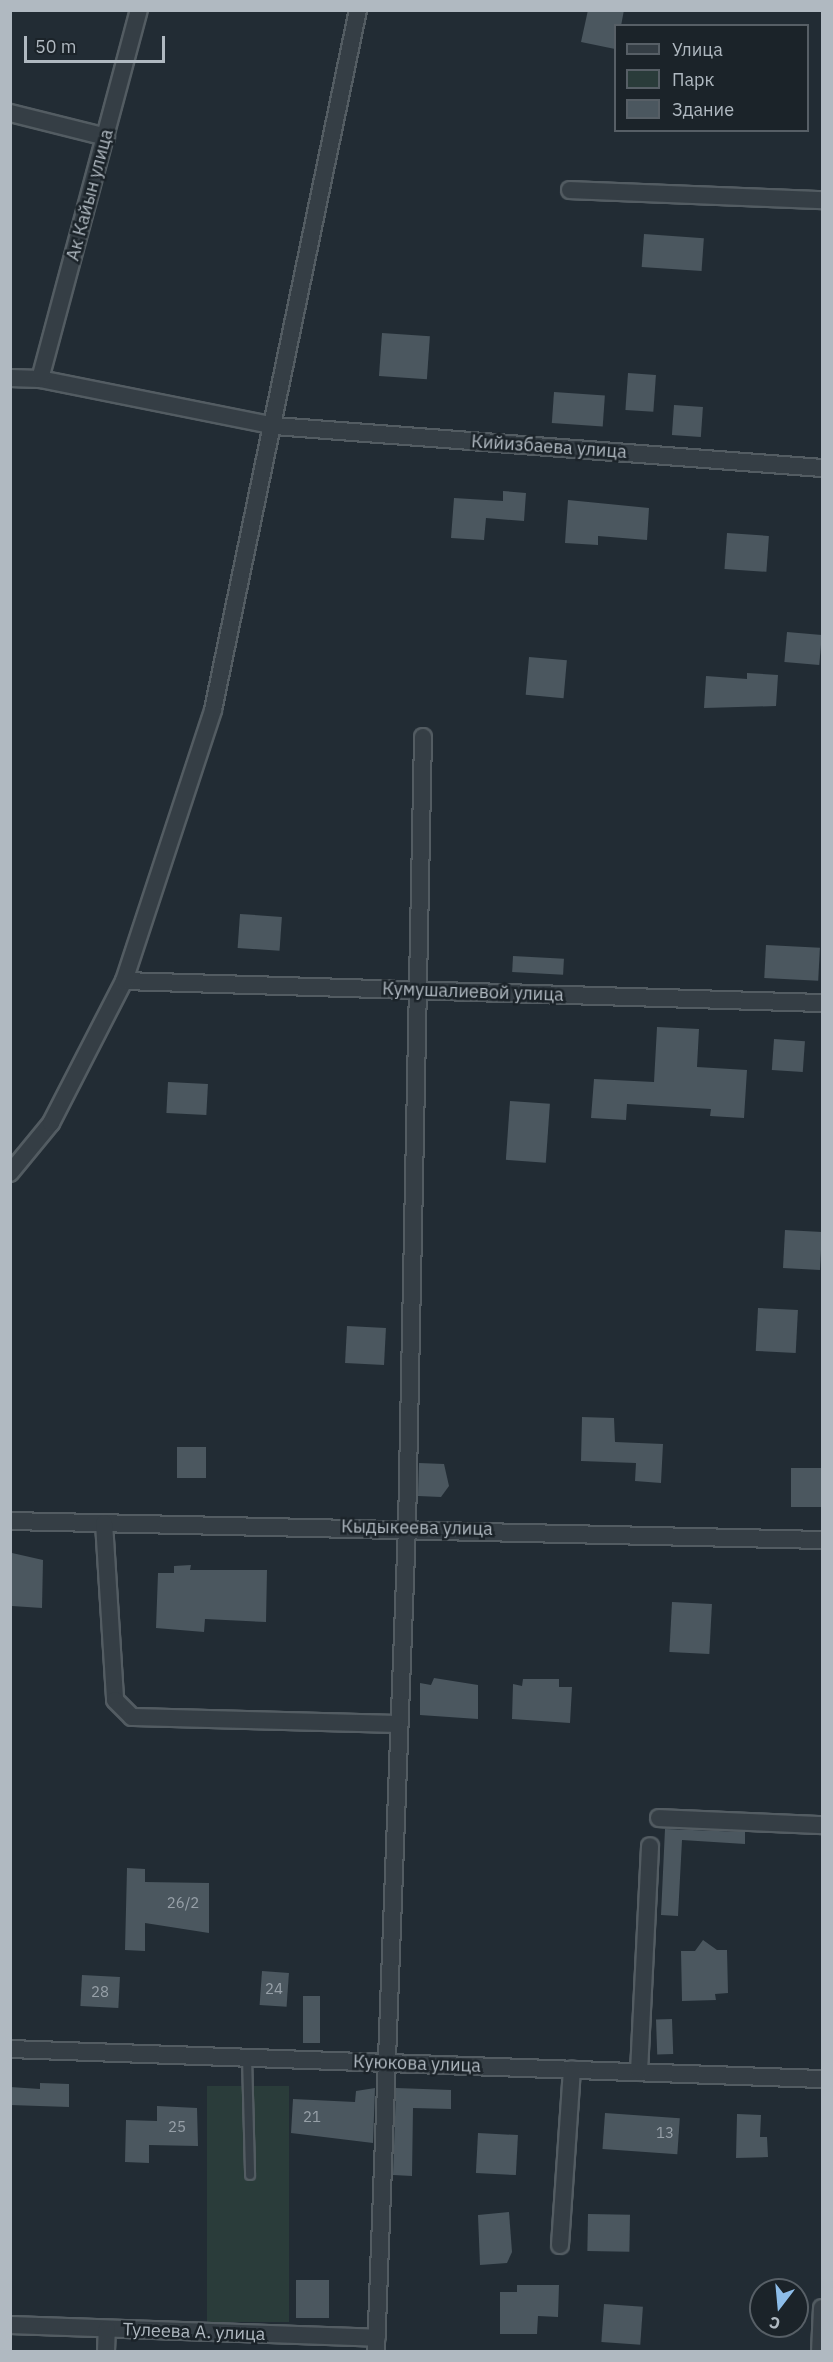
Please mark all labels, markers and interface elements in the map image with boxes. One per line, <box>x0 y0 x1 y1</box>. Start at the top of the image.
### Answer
scale bar <box>27 24 168 62</box>
legend <box>614 24 809 132</box>
text: 50 m <box>35 35 77 58</box>
text: Улица <box>672 38 723 61</box>
text: Парк <box>672 68 714 91</box>
text: Здание <box>672 98 734 121</box>
street label: Ак Кайын улица <box>62 127 118 263</box>
street label: Кийизбаева улица <box>471 431 627 463</box>
street label: Кумушалиевой улица <box>382 978 564 1006</box>
street label: Кыдыкеева улица <box>341 1516 493 1540</box>
house number: 26/2 <box>167 1894 199 1912</box>
house number: 24 <box>265 1980 283 1998</box>
house number: 28 <box>91 1983 109 2001</box>
street label: Куюкова улица <box>353 2051 481 2077</box>
house number: 21 <box>303 2108 321 2126</box>
house number: 25 <box>168 2118 186 2136</box>
house number: 13 <box>656 2124 674 2142</box>
north arrow <box>749 2278 809 2338</box>
text: С <box>767 2312 782 2334</box>
street label: Тулеева А. улица <box>122 2319 266 2345</box>

